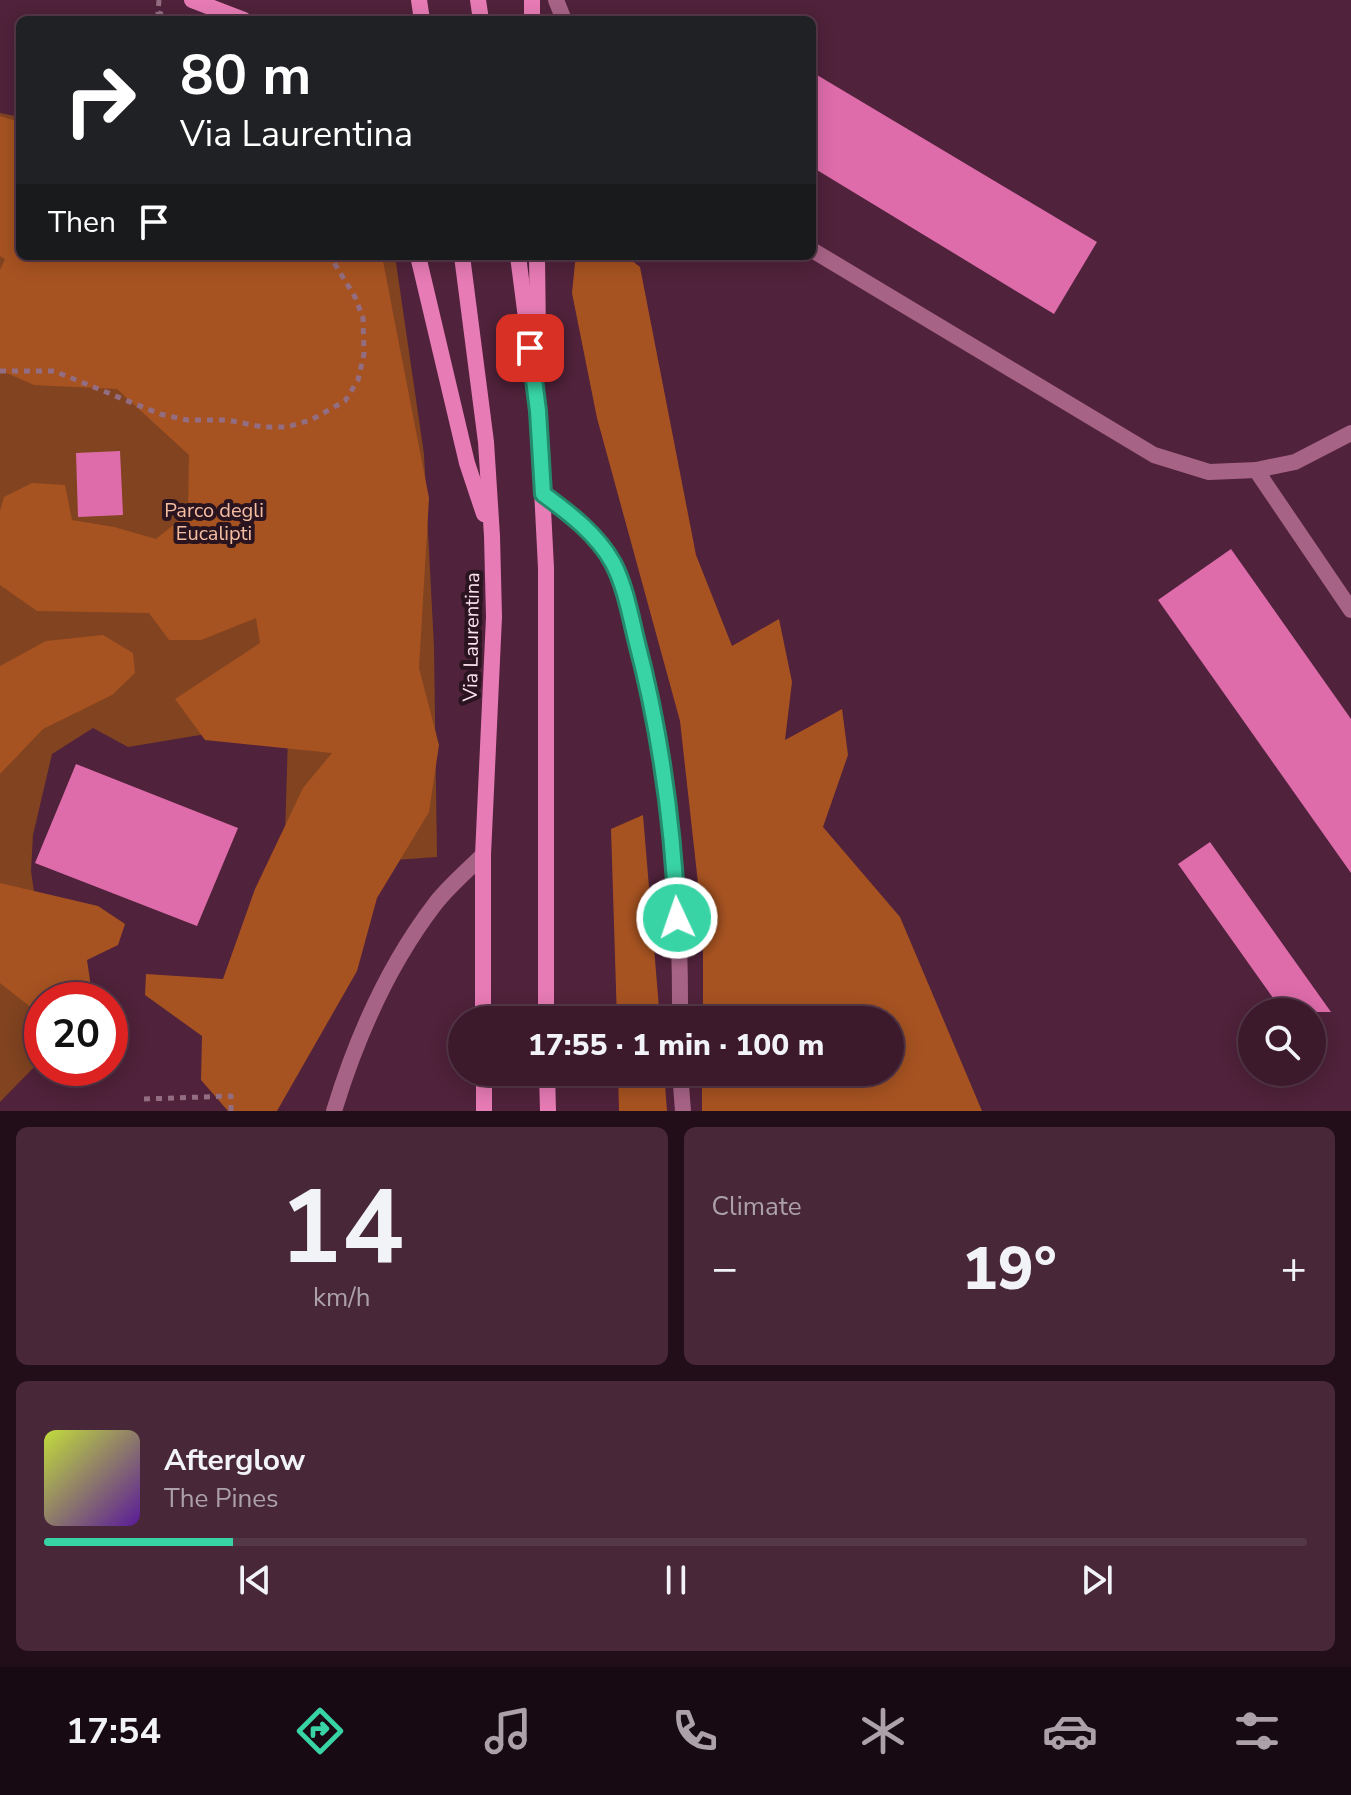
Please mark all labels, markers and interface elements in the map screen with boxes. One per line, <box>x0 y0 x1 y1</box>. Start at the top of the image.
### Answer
text: 80 m <box>180 37 311 114</box>
icon: right <box>48 48 152 152</box>
text: Via Laurentina <box>180 110 413 159</box>
icon: arrive <box>132 200 176 244</box>
text: Then <box>48 202 116 243</box>
pin <box>496 314 564 382</box>
icon: arrive <box>508 326 552 370</box>
park label: Parco degli Eucalipti <box>164 497 264 547</box>
street label: Via Laurentina <box>457 572 486 703</box>
position arrow <box>635 876 719 960</box>
speed limit sign: 20 <box>24 982 128 1086</box>
map controls <box>1238 998 1326 1086</box>
button: search <box>1238 998 1326 1086</box>
text: 17:55 · 1 min · 100 m <box>528 1025 824 1066</box>
text: 14 <box>279 1157 404 1299</box>
text: Climate <box>712 1189 802 1224</box>
text: 19° <box>962 1228 1057 1310</box>
text: − <box>712 1239 738 1299</box>
text: + <box>1281 1239 1307 1299</box>
text: km/h <box>313 1280 370 1315</box>
text: Afterglow <box>164 1440 305 1481</box>
text: The Pines <box>164 1481 279 1516</box>
icon: previous <box>233 1558 277 1602</box>
icon: pause <box>654 1558 698 1602</box>
icon: next <box>1075 1558 1119 1602</box>
icon: directions <box>292 1703 348 1759</box>
icon: music <box>480 1703 536 1759</box>
icon: phone <box>667 1703 723 1759</box>
icon: climate <box>855 1703 911 1759</box>
icon: car <box>1042 1703 1098 1759</box>
icon: filters <box>1229 1703 1285 1759</box>
text: 17:54 <box>66 1707 161 1756</box>

